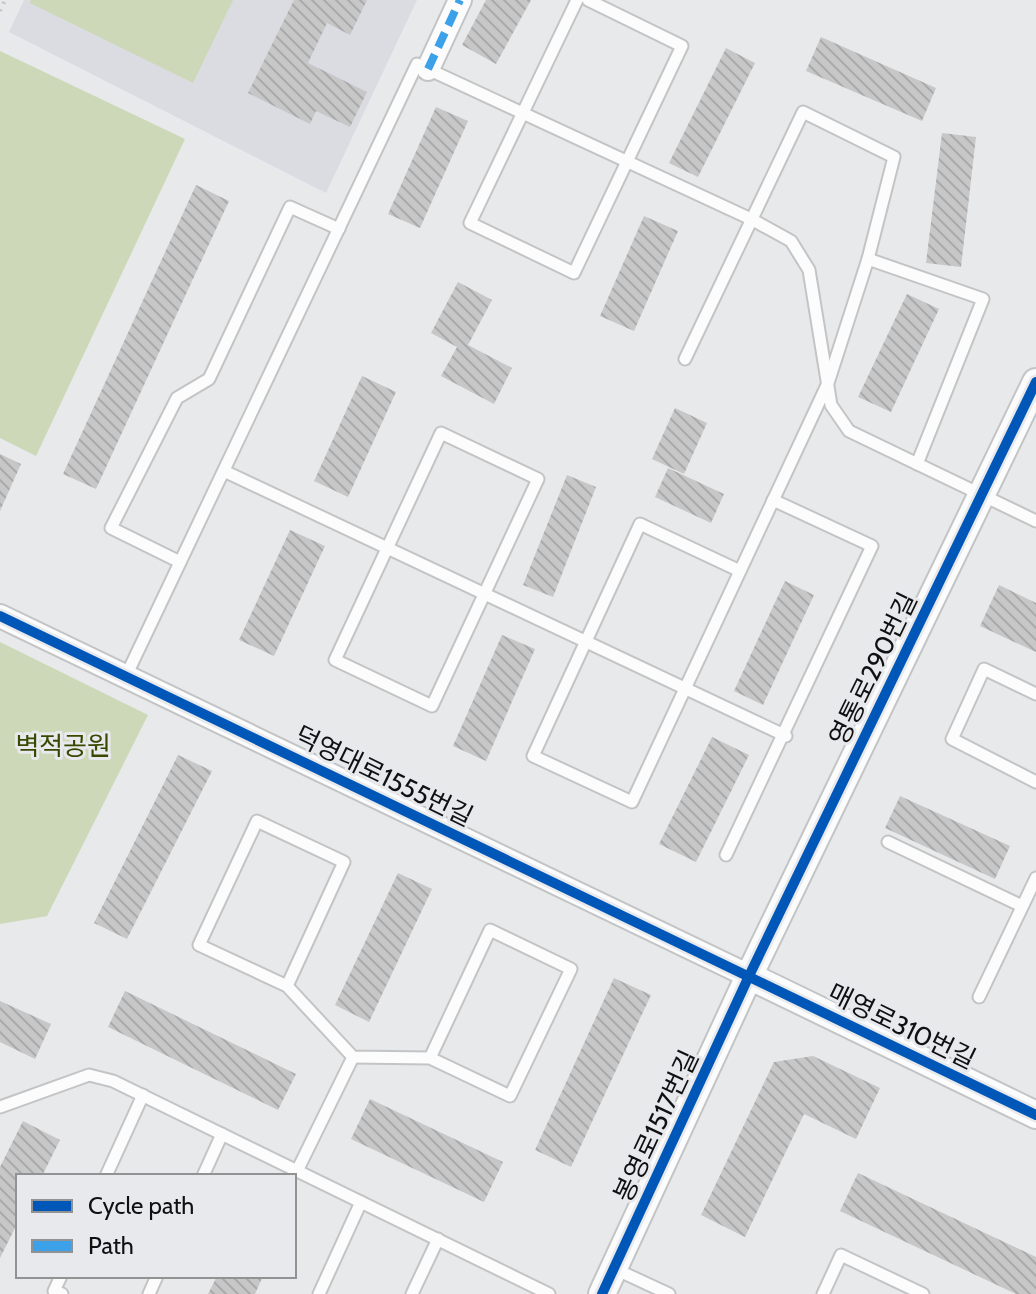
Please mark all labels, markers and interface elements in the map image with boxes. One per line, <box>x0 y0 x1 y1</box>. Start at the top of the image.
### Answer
street label: 영통로290번길 <box>822 587 924 751</box>
street label: 덕영대로1555번길 <box>290 719 478 833</box>
park label: 벽적공원 <box>15 730 111 762</box>
street label: 매영로310번길 <box>823 976 981 1076</box>
street label: 봉영로1517번길 <box>607 1045 705 1207</box>
legend <box>16 1174 296 1278</box>
text: Cycle path <box>88 1191 194 1220</box>
text: Path <box>88 1231 134 1260</box>

